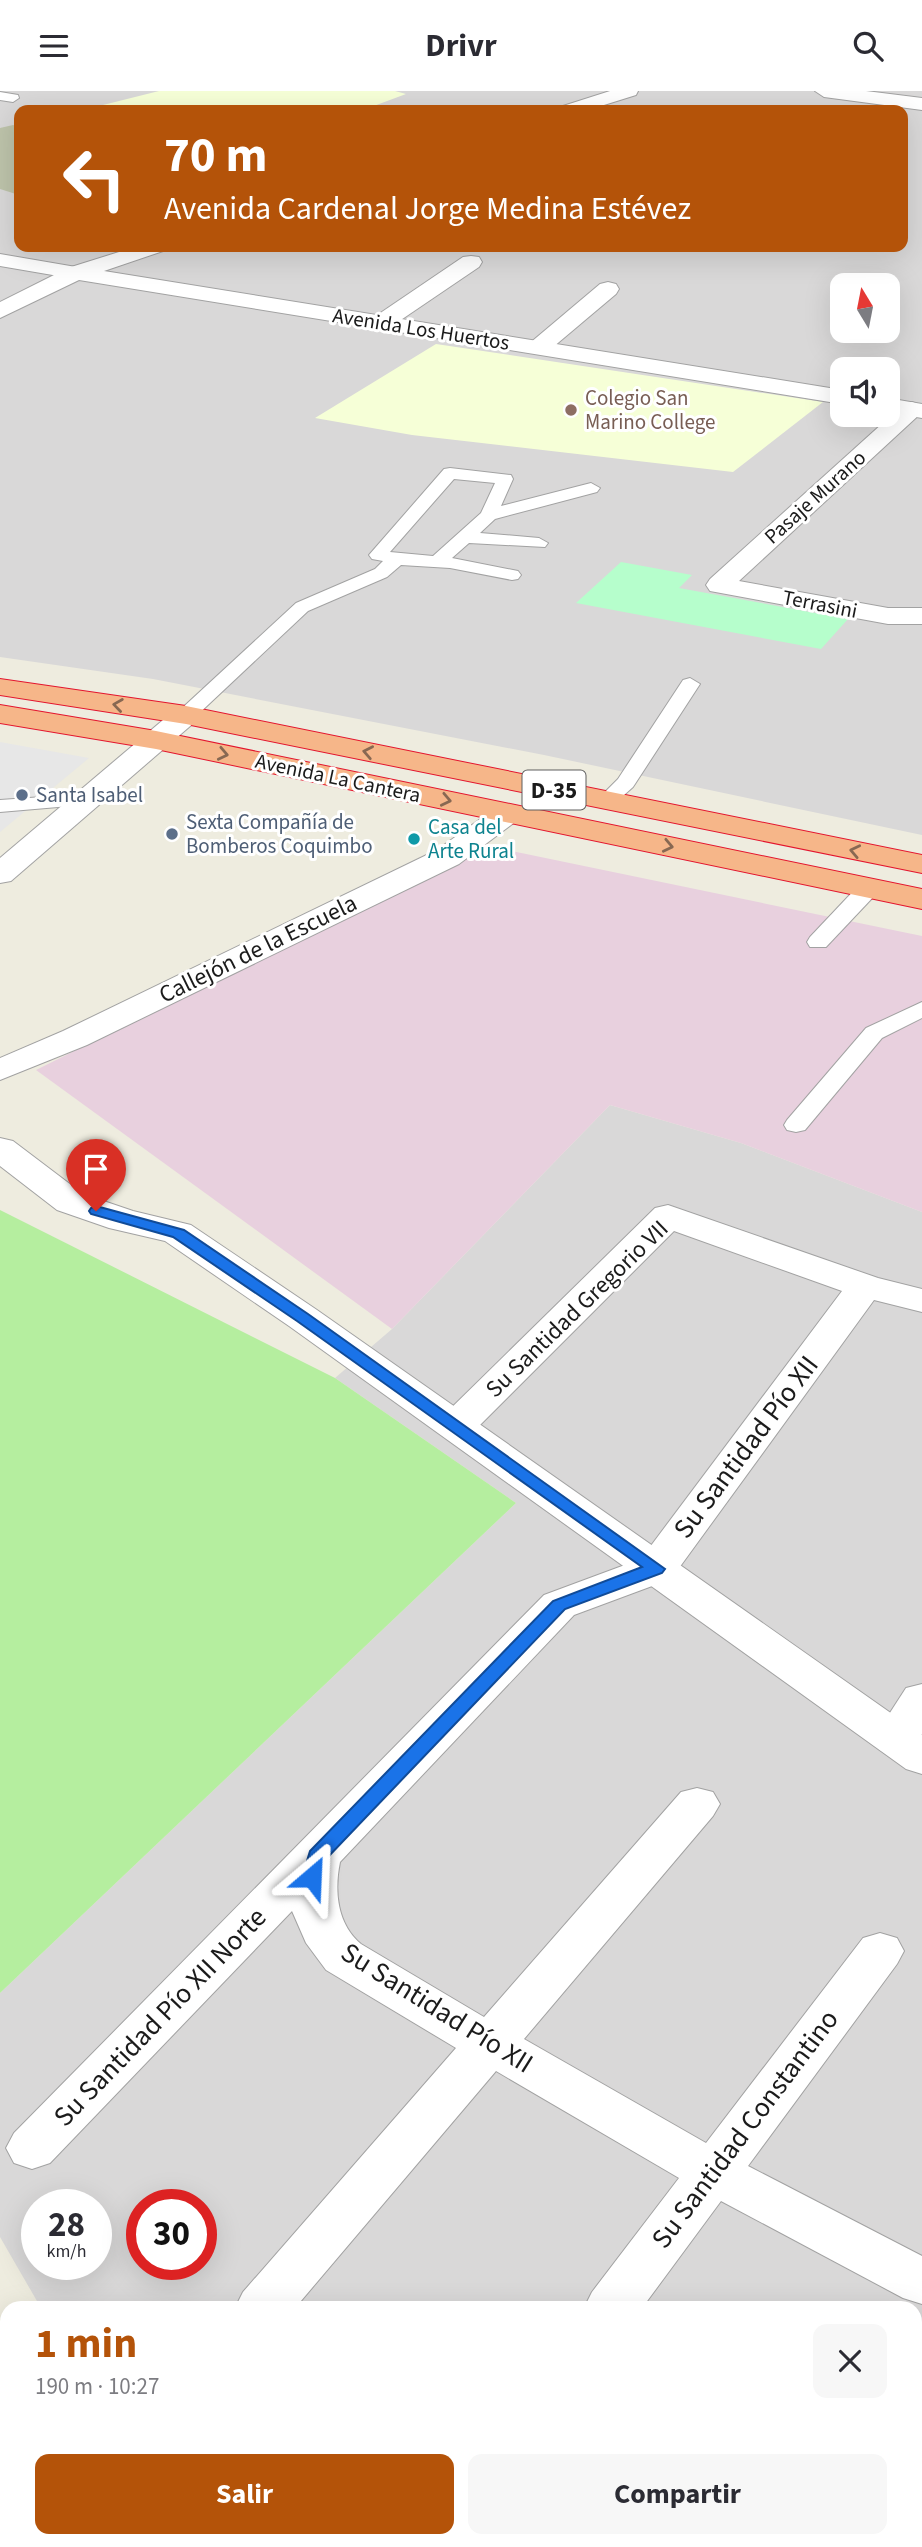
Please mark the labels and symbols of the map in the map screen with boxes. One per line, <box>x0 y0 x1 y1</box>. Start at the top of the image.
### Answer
north arrow <box>830 273 900 343</box>
street label: Avenida Los Huertos <box>330 300 512 358</box>
place label: Colegio San Marino College <box>585 383 715 437</box>
marker: Colegio San Marino College <box>563 402 579 418</box>
street label: Pasaje Murano <box>758 443 872 551</box>
street label: Terrasini <box>780 582 860 626</box>
one-way arrow <box>113 697 124 712</box>
one-way arrow <box>217 745 229 760</box>
one-way arrow <box>362 745 374 760</box>
street label: Avenida La Cantera <box>253 746 423 810</box>
road number: D-35 <box>522 771 586 810</box>
place label: Santa Isabel <box>36 780 143 810</box>
marker: Santa Isabel <box>14 787 30 803</box>
one-way arrow <box>440 792 452 807</box>
place label: Sexta Compañía de Bomberos Coquimbo <box>186 807 373 861</box>
place label: Casa del Arte Rural <box>428 812 514 866</box>
marker: Sexta Compañía de Bomberos Coquimbo <box>164 826 180 842</box>
marker: Casa del Arte Rural <box>406 831 422 847</box>
one-way arrow <box>662 838 674 853</box>
one-way arrow <box>849 844 861 859</box>
street label: Callejón de la Escuela <box>153 886 363 1012</box>
pin <box>66 1139 126 1211</box>
street label: Su Santidad Gregorio VII <box>478 1212 676 1406</box>
street label: Su Santidad Pío XII <box>664 1347 828 1547</box>
position arrow <box>275 1840 349 1914</box>
street label: Su Santidad Pío XII Norte <box>44 1898 276 2136</box>
street label: Su Santidad Pío XII <box>333 1933 541 2083</box>
street label: Su Santidad Constantino <box>642 2001 848 2257</box>
speed limit sign: 30 <box>126 2189 217 2280</box>

